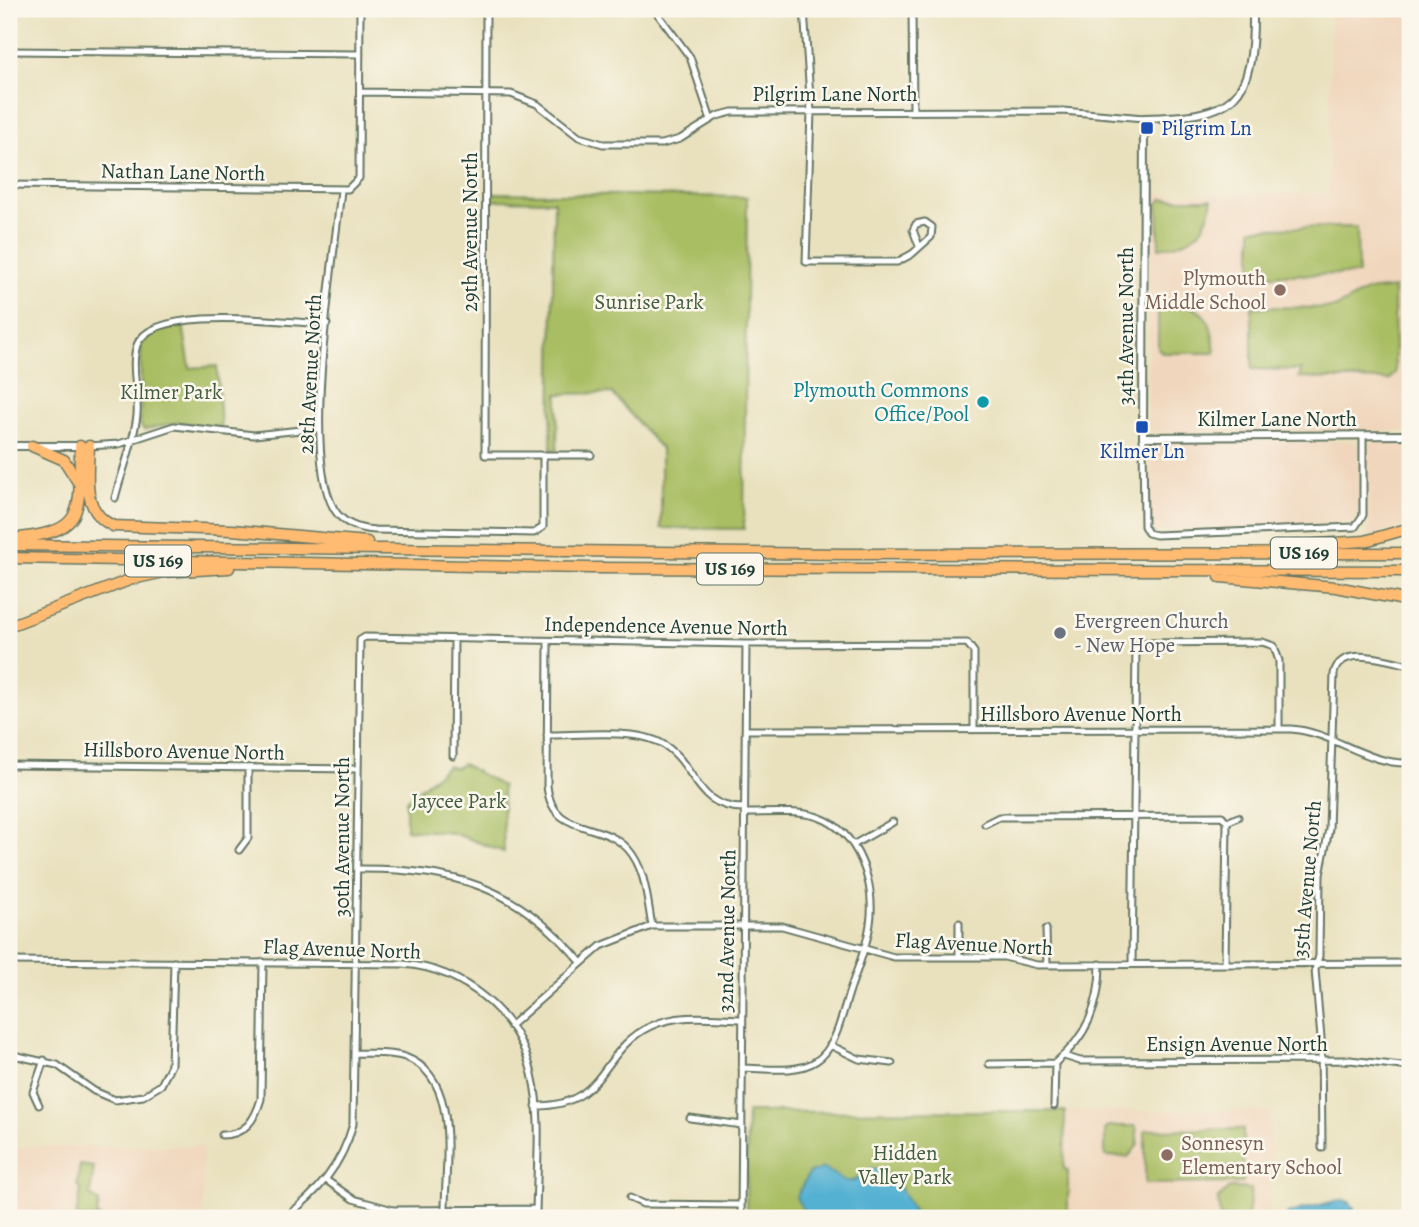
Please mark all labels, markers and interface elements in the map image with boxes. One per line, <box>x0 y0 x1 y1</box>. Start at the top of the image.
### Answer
street label: Pilgrim Lane North <box>752 80 918 108</box>
place label: Pilgrim Ln <box>1161 114 1252 142</box>
marker: Pilgrim Ln <box>1139 120 1155 136</box>
street label: 29th Avenue North <box>456 152 484 312</box>
street label: Nathan Lane North <box>100 157 266 187</box>
street label: 34th Avenue North <box>1112 247 1140 405</box>
place label: Plymouth Middle School <box>1144 264 1266 316</box>
marker: Plymouth Middle School <box>1272 282 1288 298</box>
park label: Sunrise Park <box>594 288 704 316</box>
street label: 28th Avenue North <box>292 293 328 455</box>
place label: Plymouth Commons Office/Pool <box>793 376 969 428</box>
park label: Kilmer Park <box>120 378 223 406</box>
marker: Plymouth Commons Office/Pool <box>975 394 991 410</box>
street label: Kilmer Lane North <box>1197 405 1357 433</box>
marker: Kilmer Ln <box>1134 419 1150 435</box>
place label: Kilmer Ln <box>1099 437 1185 465</box>
road number: US 169 <box>1271 538 1337 568</box>
road number: US 169 <box>125 546 191 576</box>
road number: US 169 <box>697 554 763 584</box>
place label: Evergreen Church - New Hope <box>1074 607 1229 659</box>
street label: Independence Avenue North <box>544 610 788 642</box>
marker: Evergreen Church - New Hope <box>1052 625 1068 641</box>
street label: Hillsboro Avenue North <box>980 700 1182 728</box>
street label: Hillsboro Avenue North <box>83 735 285 767</box>
street label: 30th Avenue North <box>328 757 356 917</box>
park label: Jaycee Park <box>411 787 507 815</box>
street label: 35th Avenue North <box>1286 799 1328 959</box>
street label: 32nd Avenue North <box>712 849 742 1013</box>
street label: Flag Avenue North <box>894 926 1054 962</box>
street label: Flag Avenue North <box>262 932 422 966</box>
street label: Ensign Avenue North <box>1146 1030 1328 1058</box>
place label: Sonnesyn Elementary School <box>1181 1129 1342 1181</box>
park label: Hidden Valley Park <box>857 1139 952 1191</box>
marker: Sonnesyn Elementary School <box>1159 1147 1175 1163</box>

